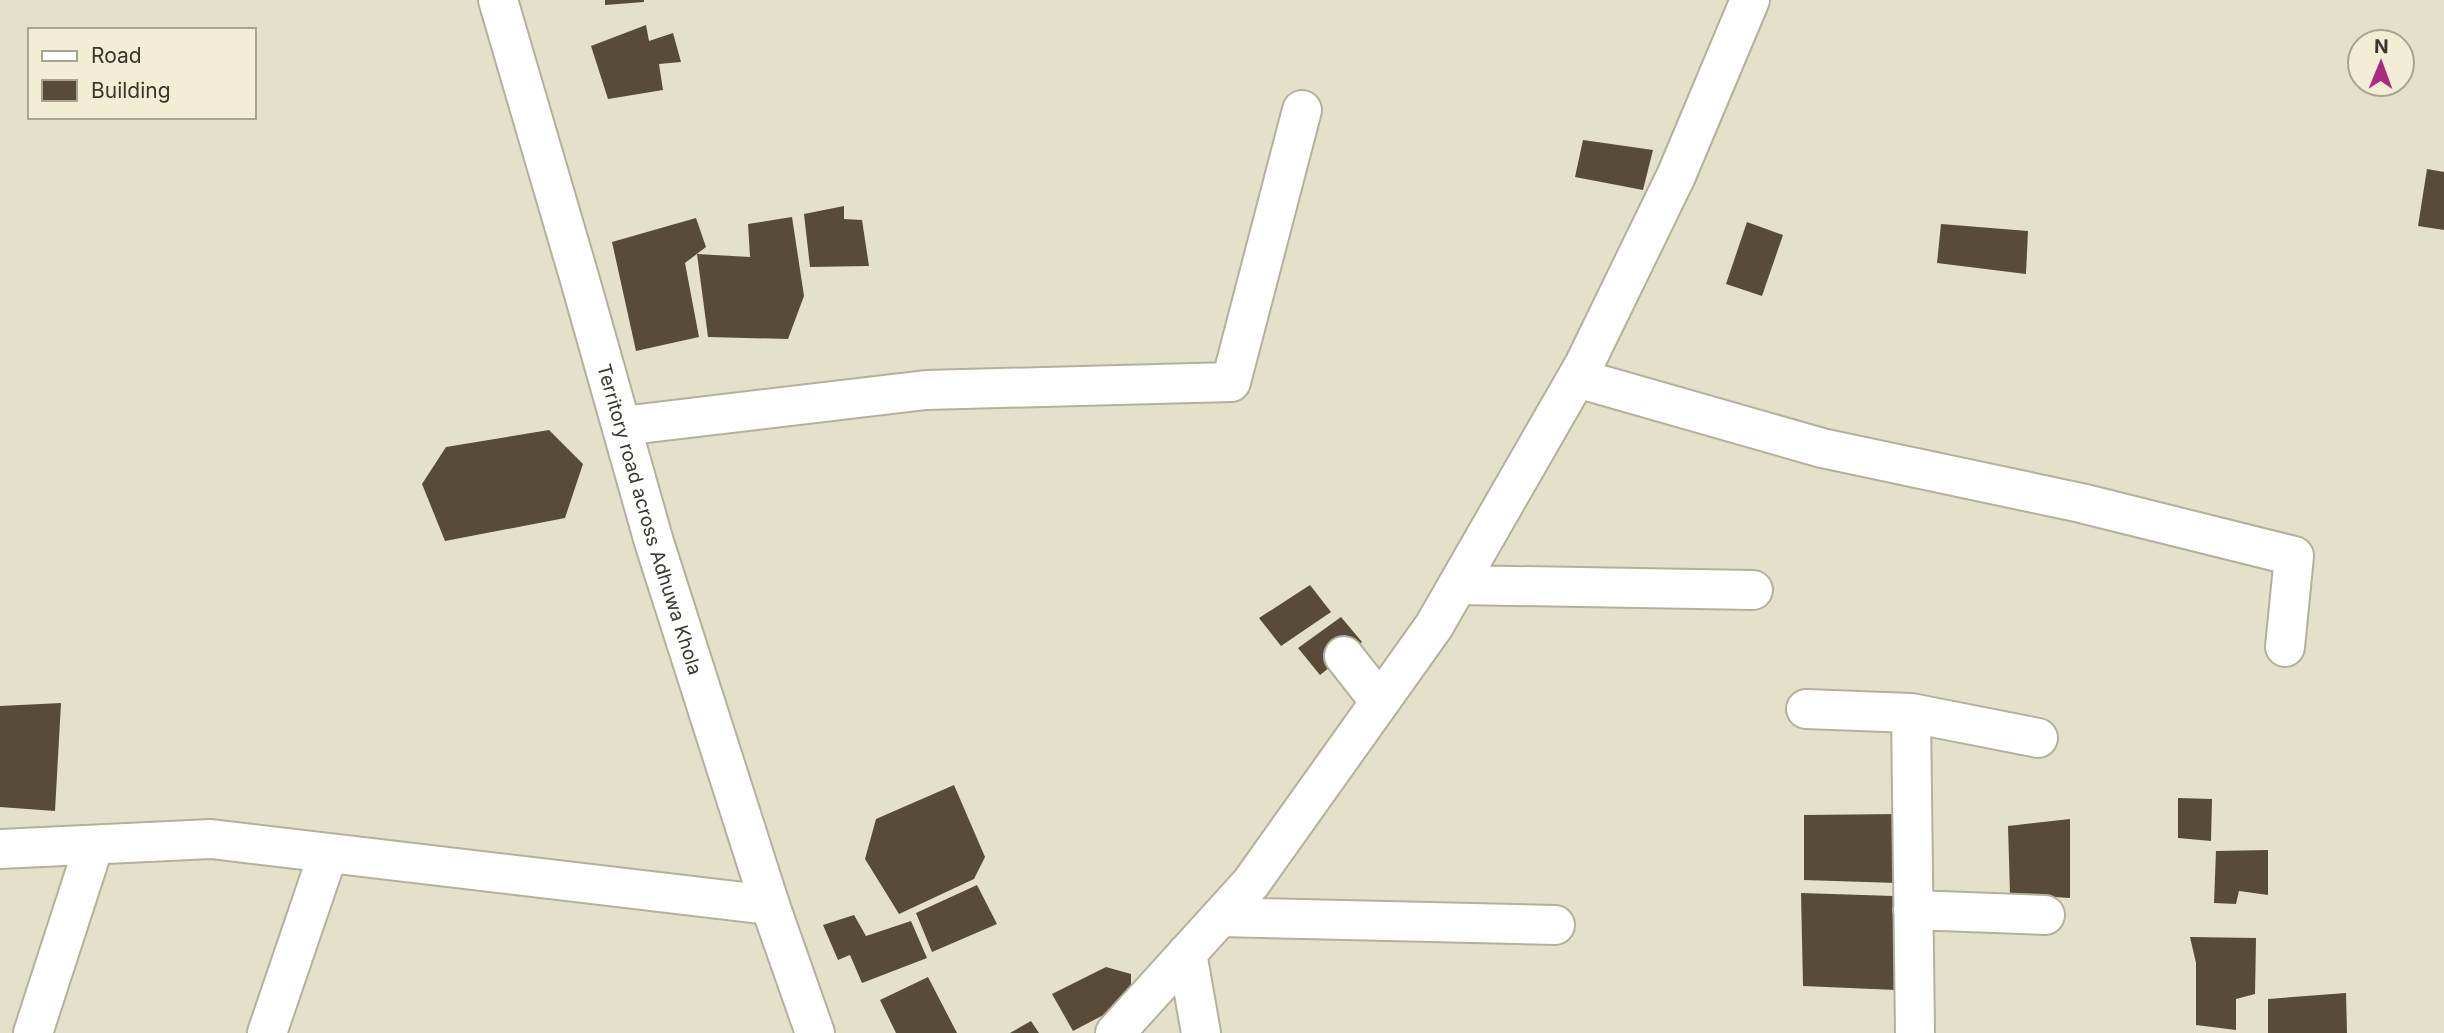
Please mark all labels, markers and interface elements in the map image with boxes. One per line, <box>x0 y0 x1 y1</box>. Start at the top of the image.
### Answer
legend <box>28 28 256 119</box>
north arrow <box>2346 28 2416 98</box>
text: N <box>2374 35 2389 58</box>
text: Road <box>91 43 142 68</box>
text: Building <box>91 78 171 103</box>
street label: Territory road across Adhuwa Khola <box>592 361 707 678</box>

